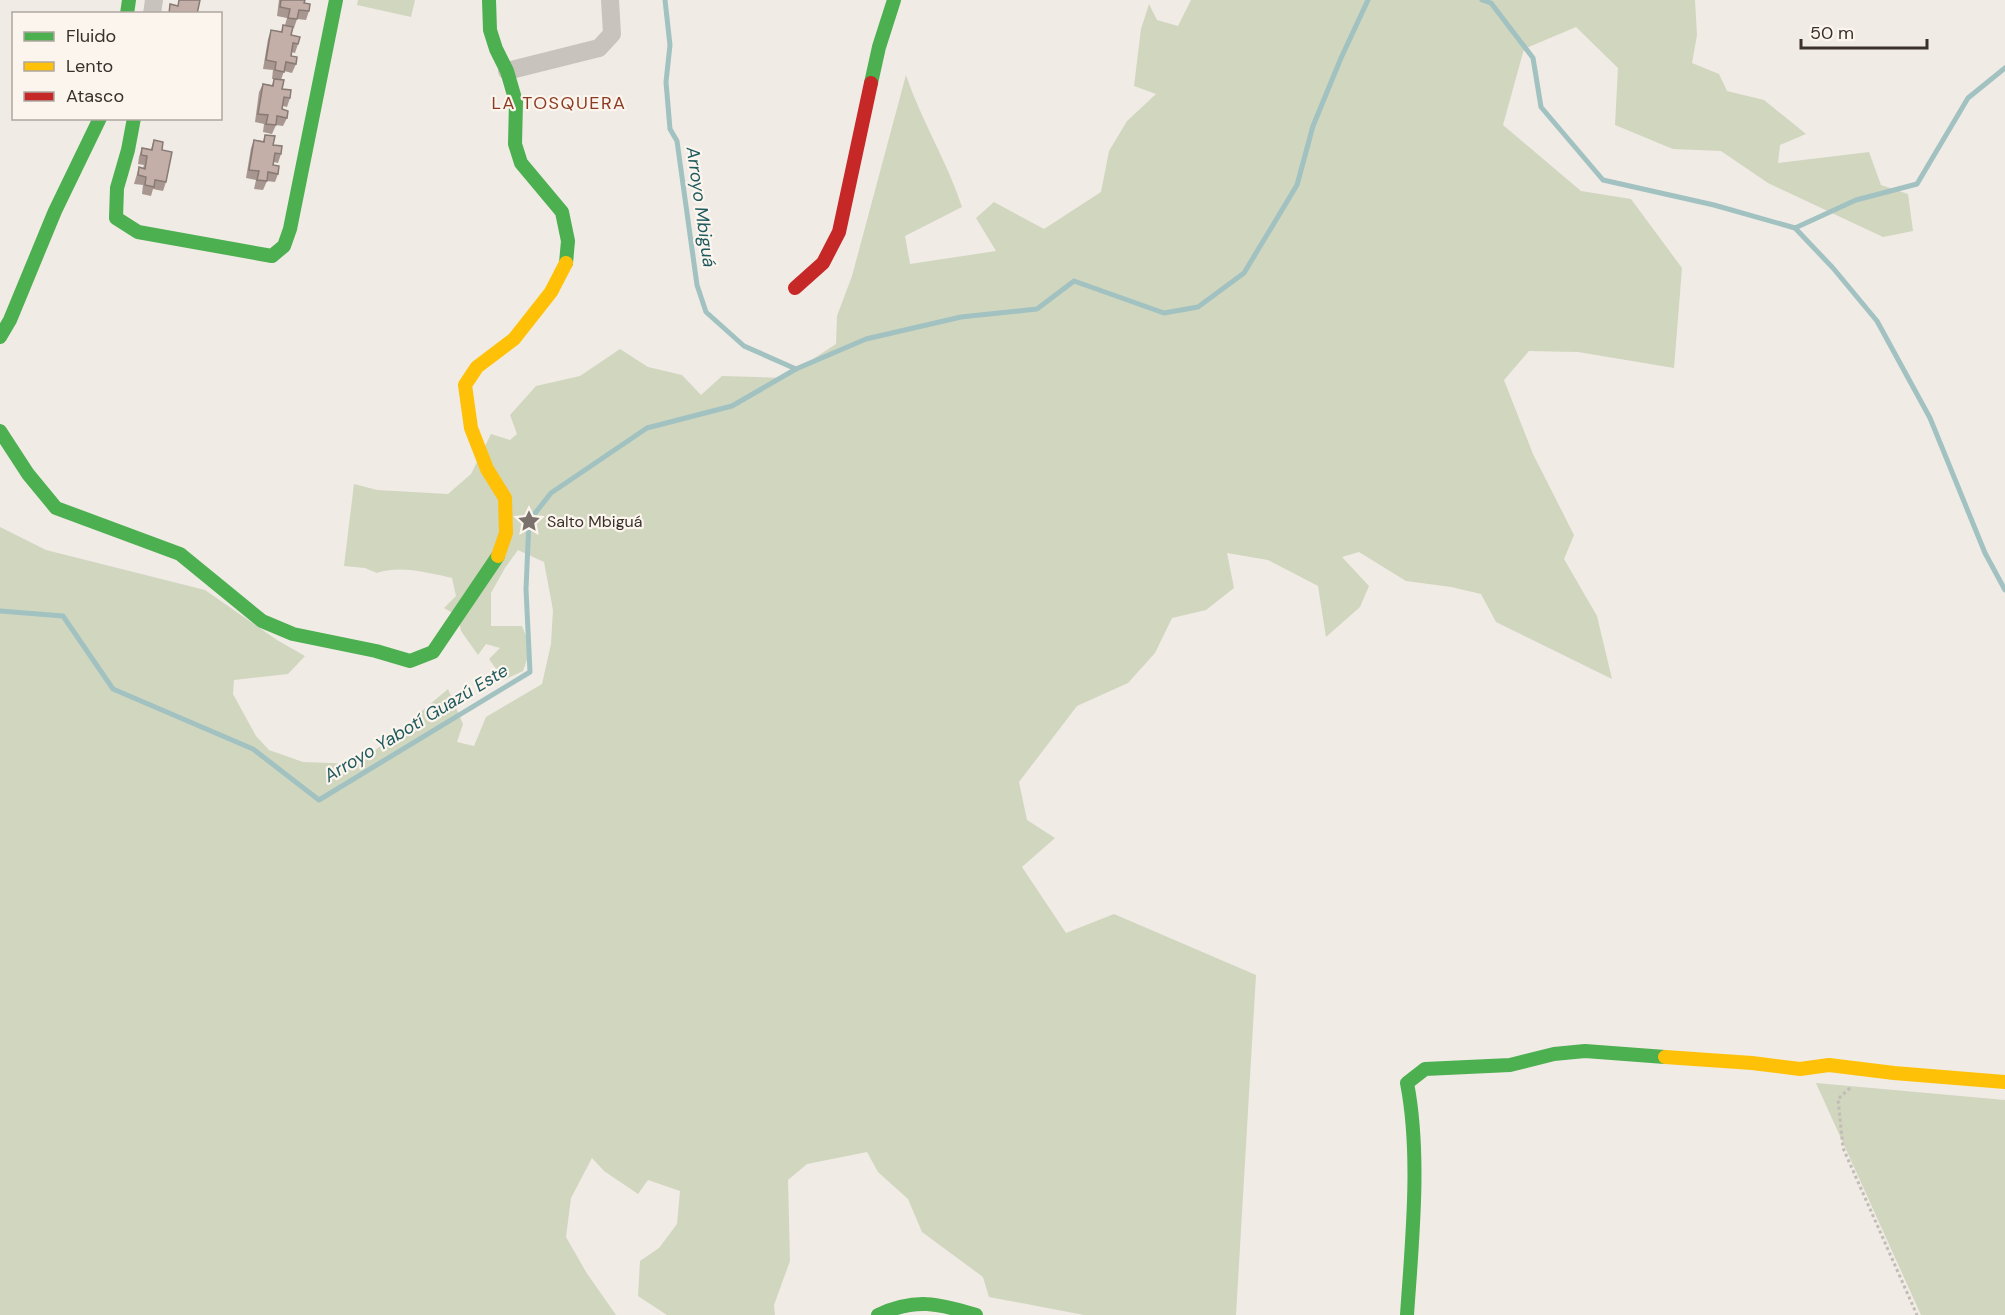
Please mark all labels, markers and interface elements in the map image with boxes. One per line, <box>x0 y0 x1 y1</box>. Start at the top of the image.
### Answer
legend <box>12 12 222 120</box>
scale bar <box>1801 12 1927 50</box>
text: 50 m <box>1810 21 1854 45</box>
text: Fluido <box>66 24 116 48</box>
text: Lento <box>66 54 113 78</box>
text: Atasco <box>66 84 124 108</box>
district label: LA TOSQUERA <box>491 91 627 115</box>
water label: Arroyo Mbiguá <box>681 144 721 269</box>
place icon: Salto Mbiguá <box>516 508 542 534</box>
place label: Salto Mbiguá <box>547 511 642 532</box>
water label: Arroyo Yabotí Guazú Este <box>319 658 513 788</box>

